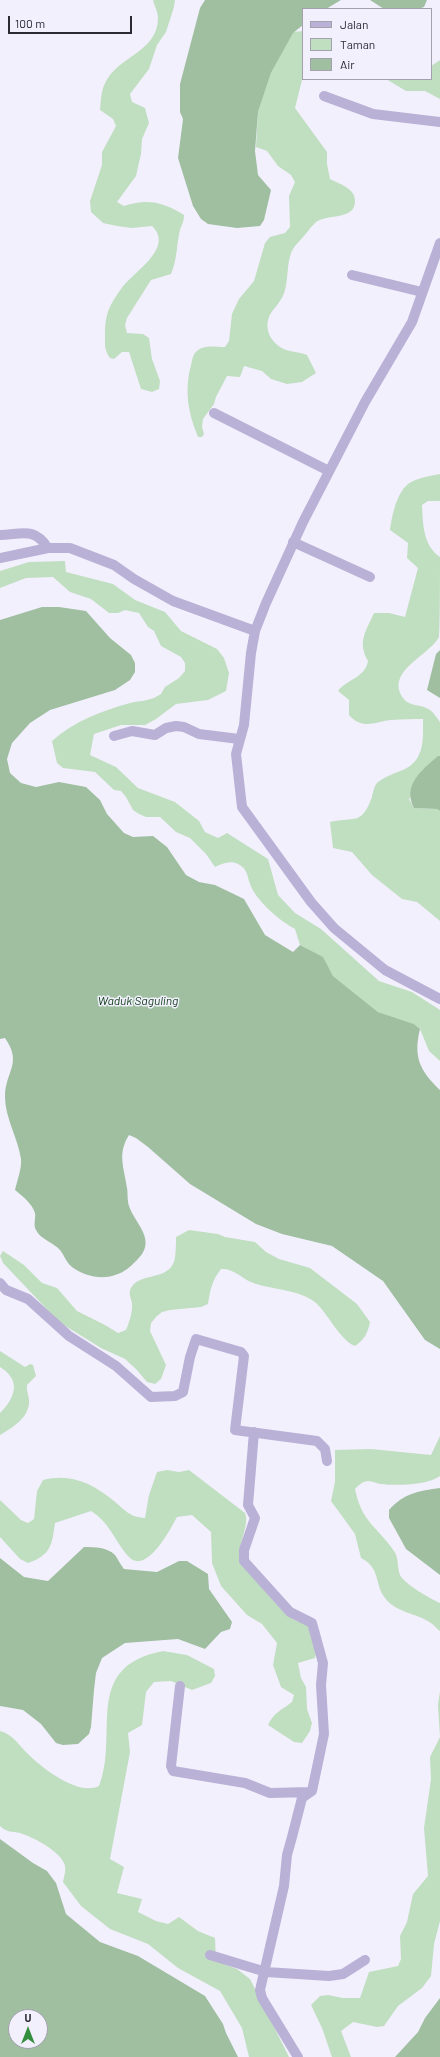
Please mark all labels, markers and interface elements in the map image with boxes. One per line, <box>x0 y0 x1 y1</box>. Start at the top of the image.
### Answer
scale bar <box>10 8 134 34</box>
legend <box>302 8 432 80</box>
text: 100 m <box>15 16 45 30</box>
text: Jalan <box>340 17 368 31</box>
text: Taman <box>340 37 375 51</box>
text: Air <box>340 57 355 71</box>
water label: Waduk Saguling <box>98 994 178 1008</box>
north arrow <box>8 2009 48 2049</box>
text: U <box>25 2011 31 2024</box>

